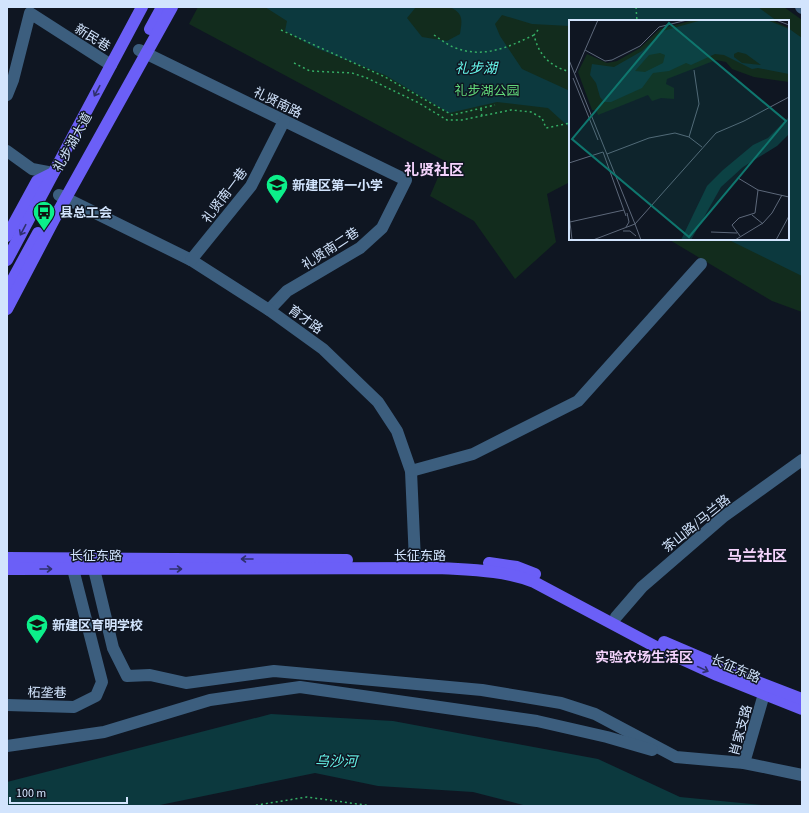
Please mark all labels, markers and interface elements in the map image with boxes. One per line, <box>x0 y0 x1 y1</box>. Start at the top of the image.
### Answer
street label: 新民巷 <box>71 20 114 56</box>
inset map <box>569 20 789 240</box>
water label: 礼步湖 <box>455 59 499 79</box>
park label: 礼步湖公园 <box>454 82 520 100</box>
street label: 礼贤南路 <box>250 83 305 122</box>
one-way arrow <box>93 85 101 97</box>
street label: 礼步湖大道 <box>49 110 97 175</box>
district label: 礼贤社区 <box>404 160 464 181</box>
street label: 礼贤南一巷 <box>198 164 252 227</box>
school or university icon: 新建区第一小学 <box>264 172 290 205</box>
place label: 新建区第一小学 <box>292 177 383 195</box>
bus stop icon: 县总工会 <box>31 199 57 232</box>
place label: 县总工会 <box>60 204 112 222</box>
one-way arrow <box>19 224 26 236</box>
street label: 礼贤南二巷 <box>298 224 363 274</box>
street label: 育才路 <box>284 301 326 339</box>
street label: 茶山路/马兰路 <box>659 491 734 557</box>
district label: 马兰社区 <box>727 546 787 567</box>
street label: 长征东路 <box>70 547 122 565</box>
street label: 长征东路 <box>394 547 446 565</box>
one-way arrow <box>241 555 254 563</box>
one-way arrow <box>39 565 52 573</box>
one-way arrow <box>169 565 182 573</box>
school or university icon: 新建区育明学校 <box>24 612 50 645</box>
place label: 新建区育明学校 <box>52 617 143 635</box>
district label: 实验农场生活区 <box>595 648 693 668</box>
street label: 长征东路 <box>708 650 763 687</box>
one-way arrow <box>697 666 709 673</box>
street label: 柘垄巷 <box>27 684 67 702</box>
street label: 肖家支路 <box>726 703 756 758</box>
water label: 乌沙河 <box>315 752 360 772</box>
scale bar <box>10 779 127 805</box>
text: 100 m <box>16 785 46 802</box>

